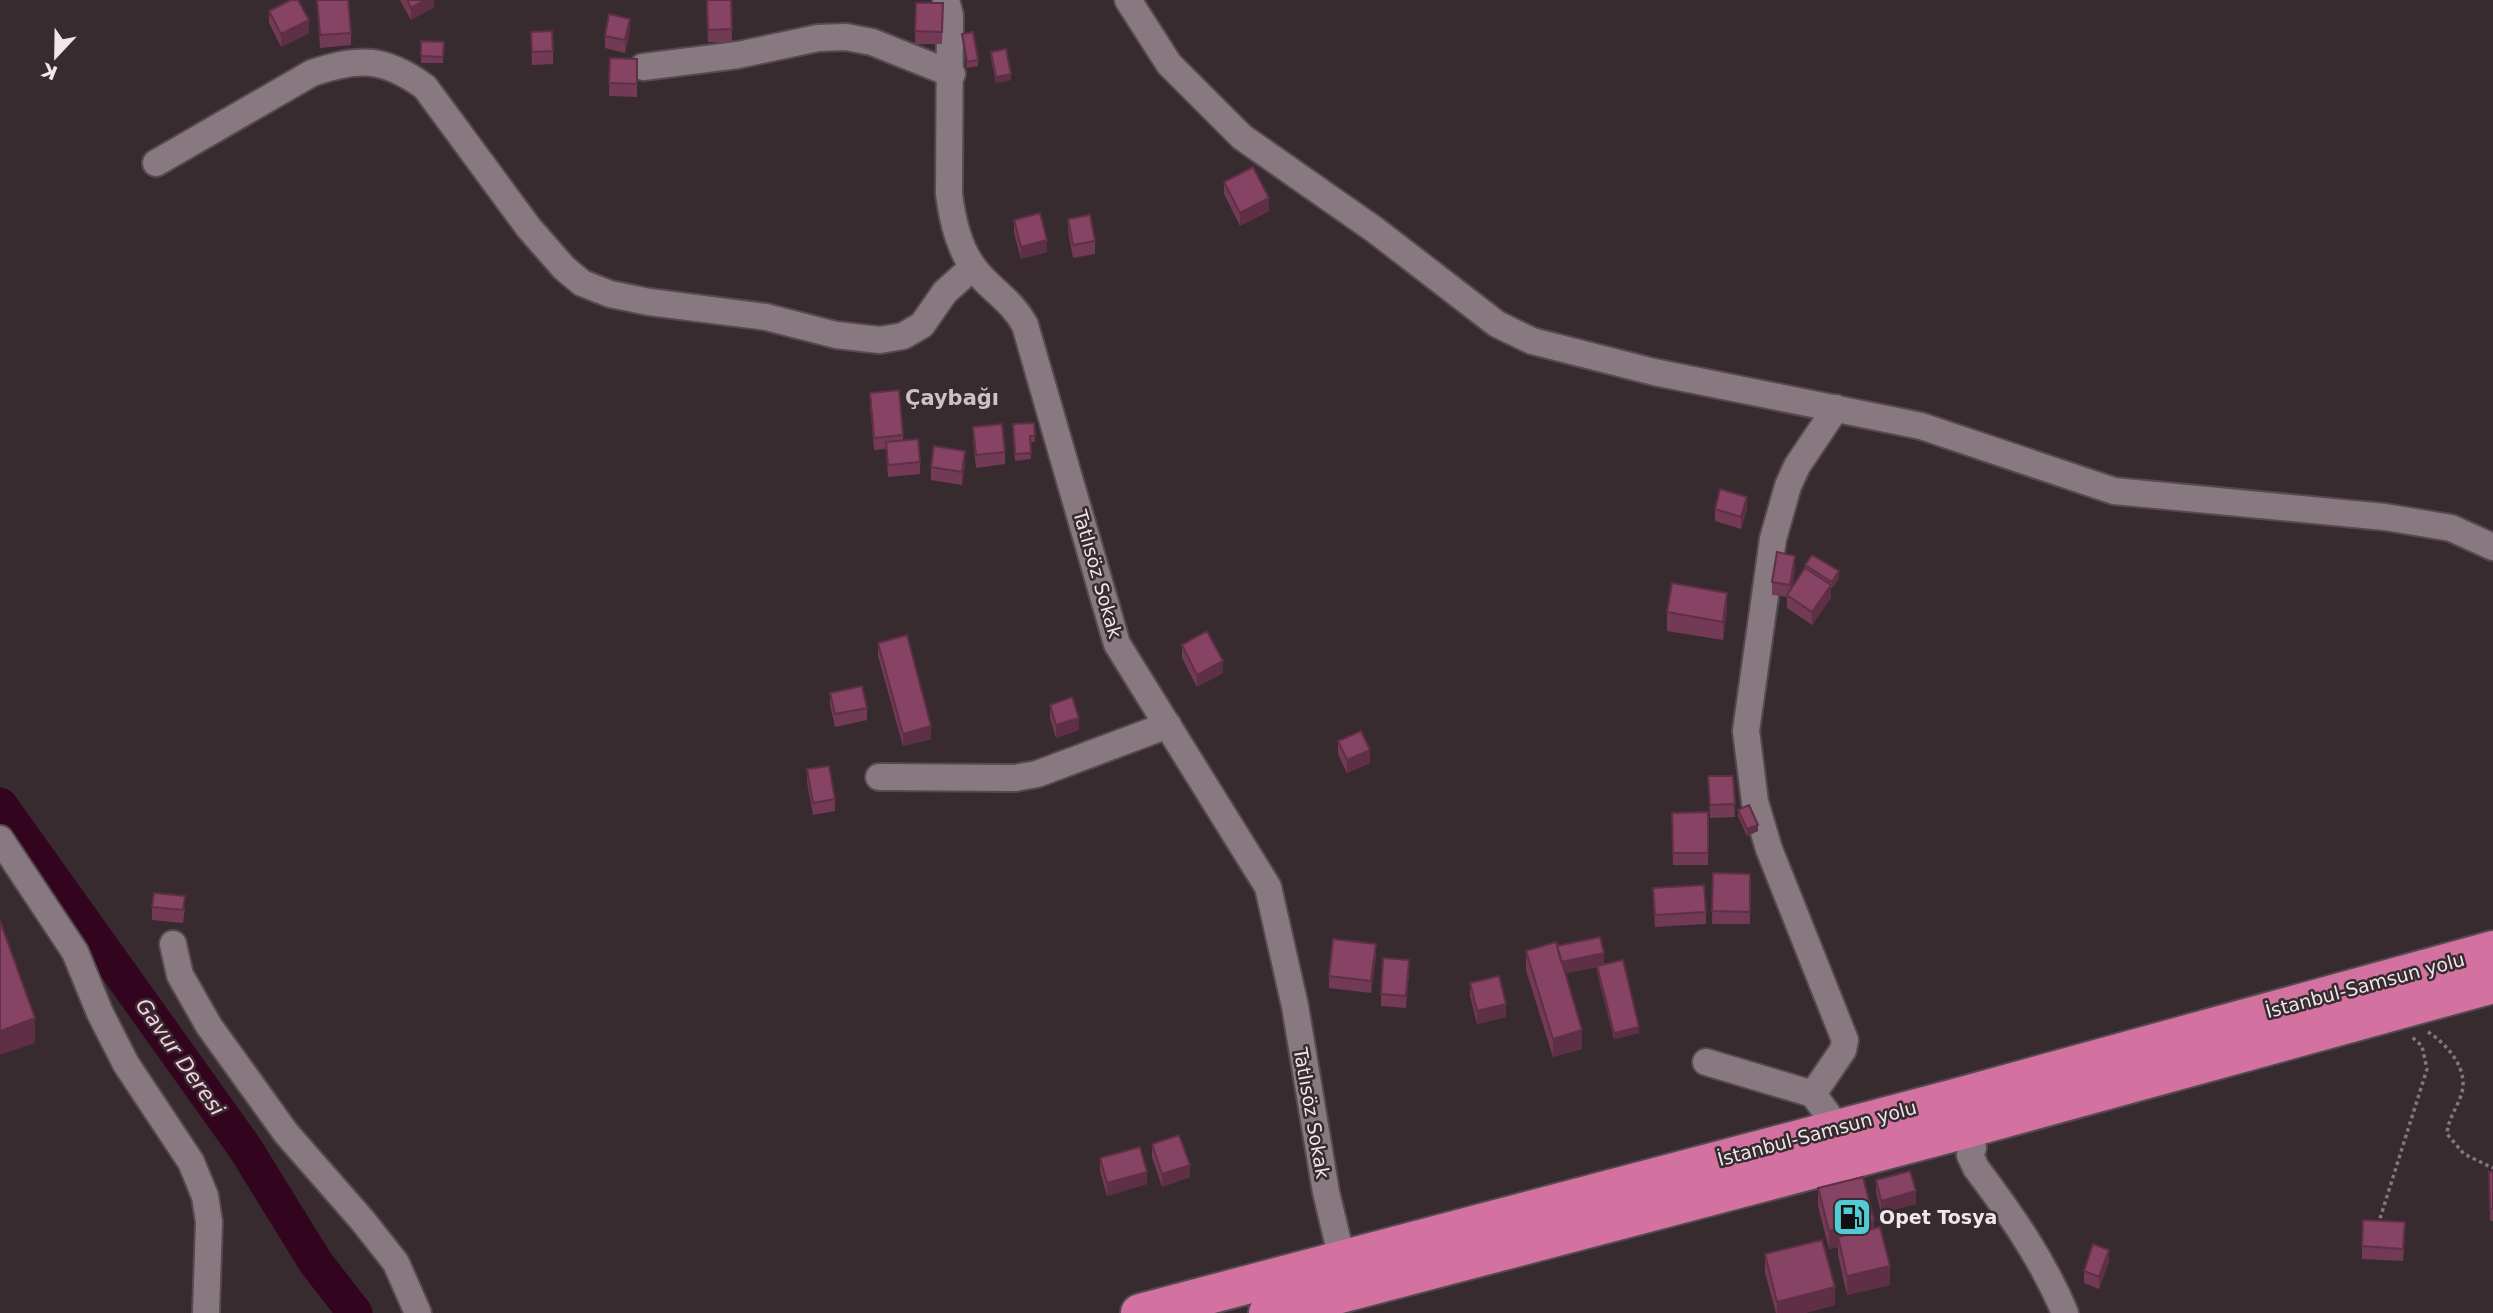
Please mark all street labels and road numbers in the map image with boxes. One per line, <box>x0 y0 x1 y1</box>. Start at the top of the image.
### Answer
street label: Tatlısöz Sokak <box>1069 506 1127 641</box>
street label: İstanbul-Samsun yolu <box>2263 948 2467 1022</box>
street label: Tatlısöz Sokak <box>1289 1045 1334 1180</box>
street label: İstanbul-Samsun yolu <box>1715 1096 1919 1170</box>

